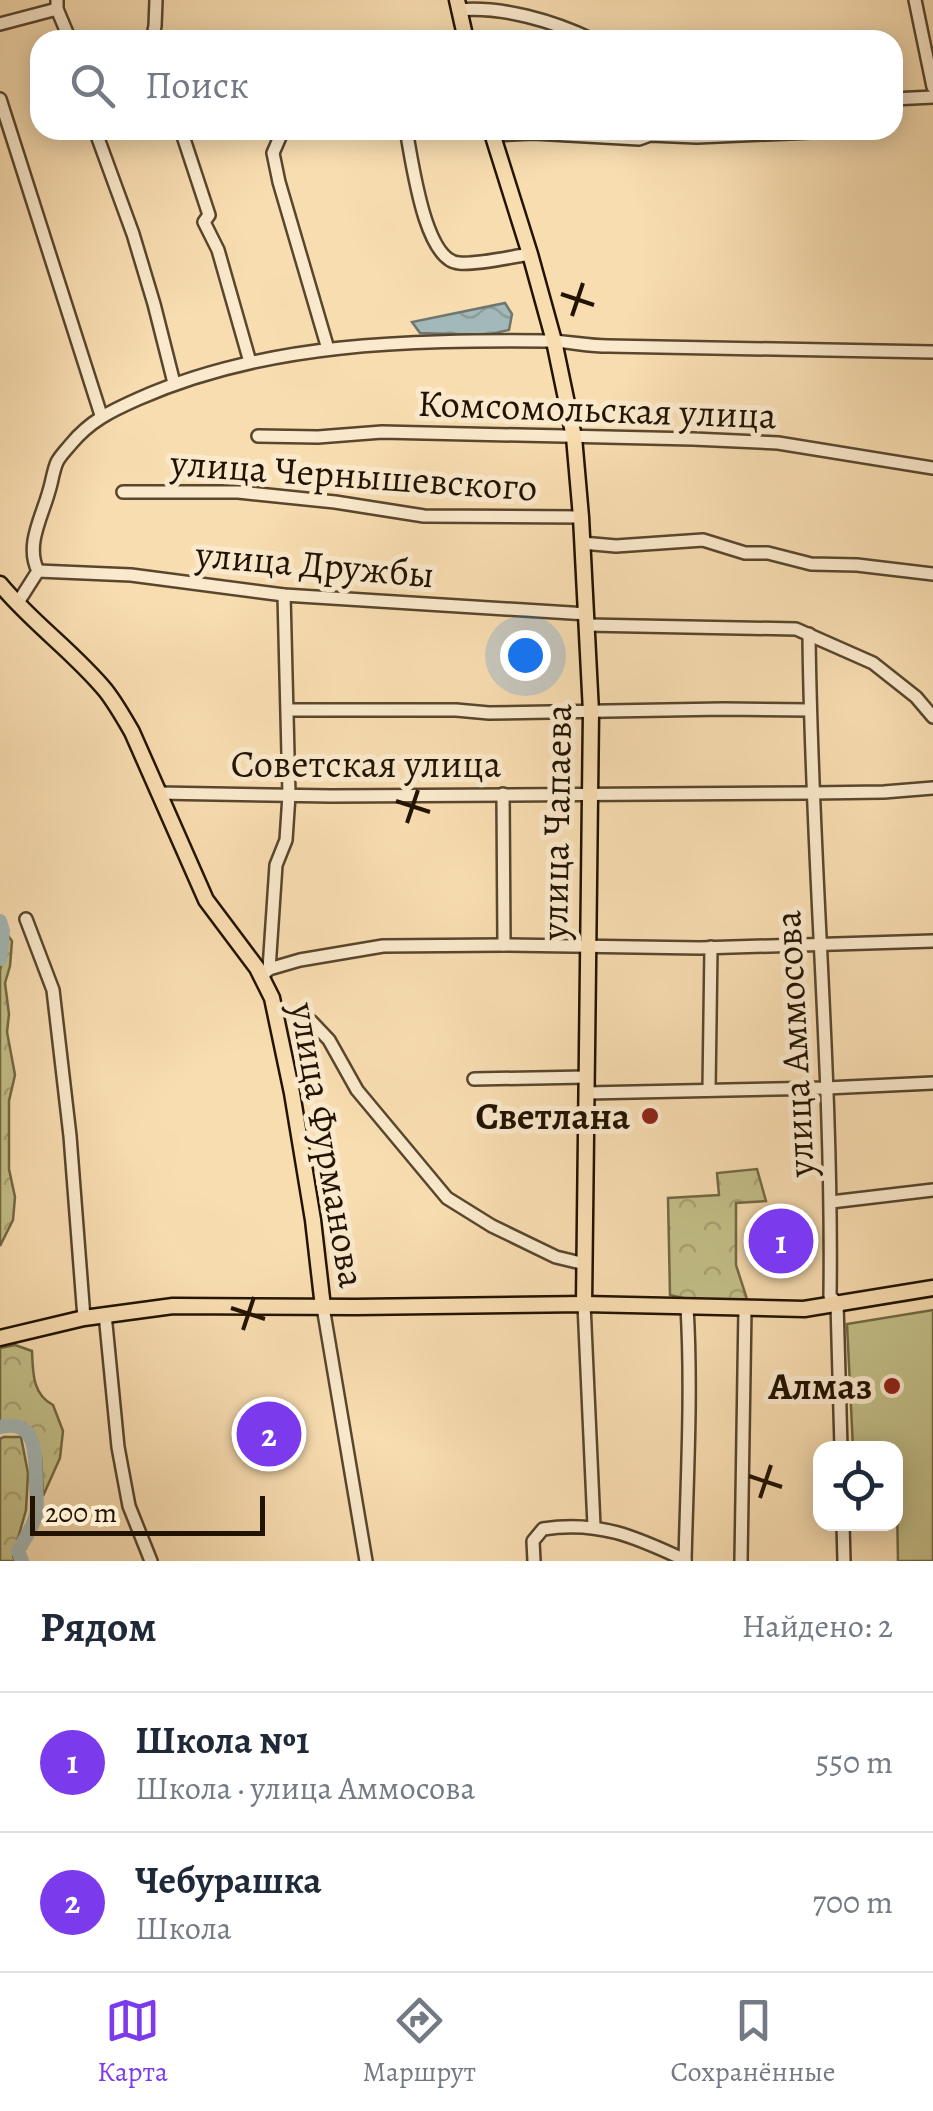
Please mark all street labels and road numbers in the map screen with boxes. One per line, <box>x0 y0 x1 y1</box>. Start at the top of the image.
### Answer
street label: Комсомольская улица <box>417 377 778 441</box>
street label: улица Чернышевского <box>168 436 539 514</box>
street label: улица Дружбы <box>193 528 436 600</box>
street label: улица Чапаева <box>528 703 584 941</box>
street label: Советская улица <box>231 738 502 790</box>
street label: улица Аммосова <box>761 909 827 1180</box>
street label: улица Фурманова <box>277 997 379 1292</box>

